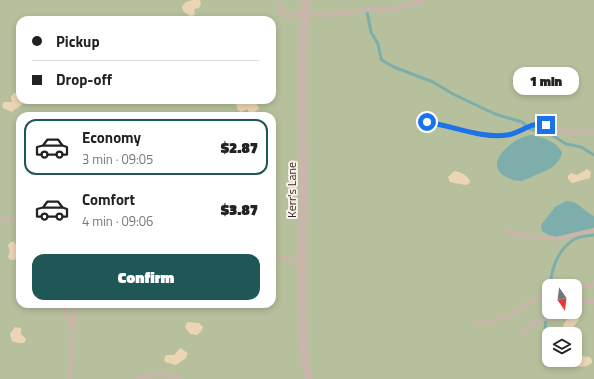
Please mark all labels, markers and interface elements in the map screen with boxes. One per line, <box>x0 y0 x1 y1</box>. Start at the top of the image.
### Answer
text: Pickup <box>56 30 100 53</box>
callout: 1 min <box>513 67 579 95</box>
text: Drop-off <box>56 68 112 91</box>
text: 1 min <box>530 71 562 91</box>
route start <box>418 113 436 131</box>
route end <box>537 116 555 134</box>
text: Economy <box>82 126 141 149</box>
icon: car <box>34 129 70 165</box>
text: $2.87 <box>221 136 258 159</box>
text: 3 min · 09:05 <box>82 149 153 169</box>
street label: Kerr's Lane <box>282 162 301 218</box>
text: Comfort <box>82 188 135 211</box>
icon: car <box>34 191 70 227</box>
text: $3.87 <box>221 198 258 221</box>
text: 4 min · 09:06 <box>82 211 153 231</box>
button: Confirm <box>32 254 260 300</box>
north arrow <box>542 279 582 319</box>
map controls <box>542 279 582 367</box>
button: layers <box>542 327 582 367</box>

